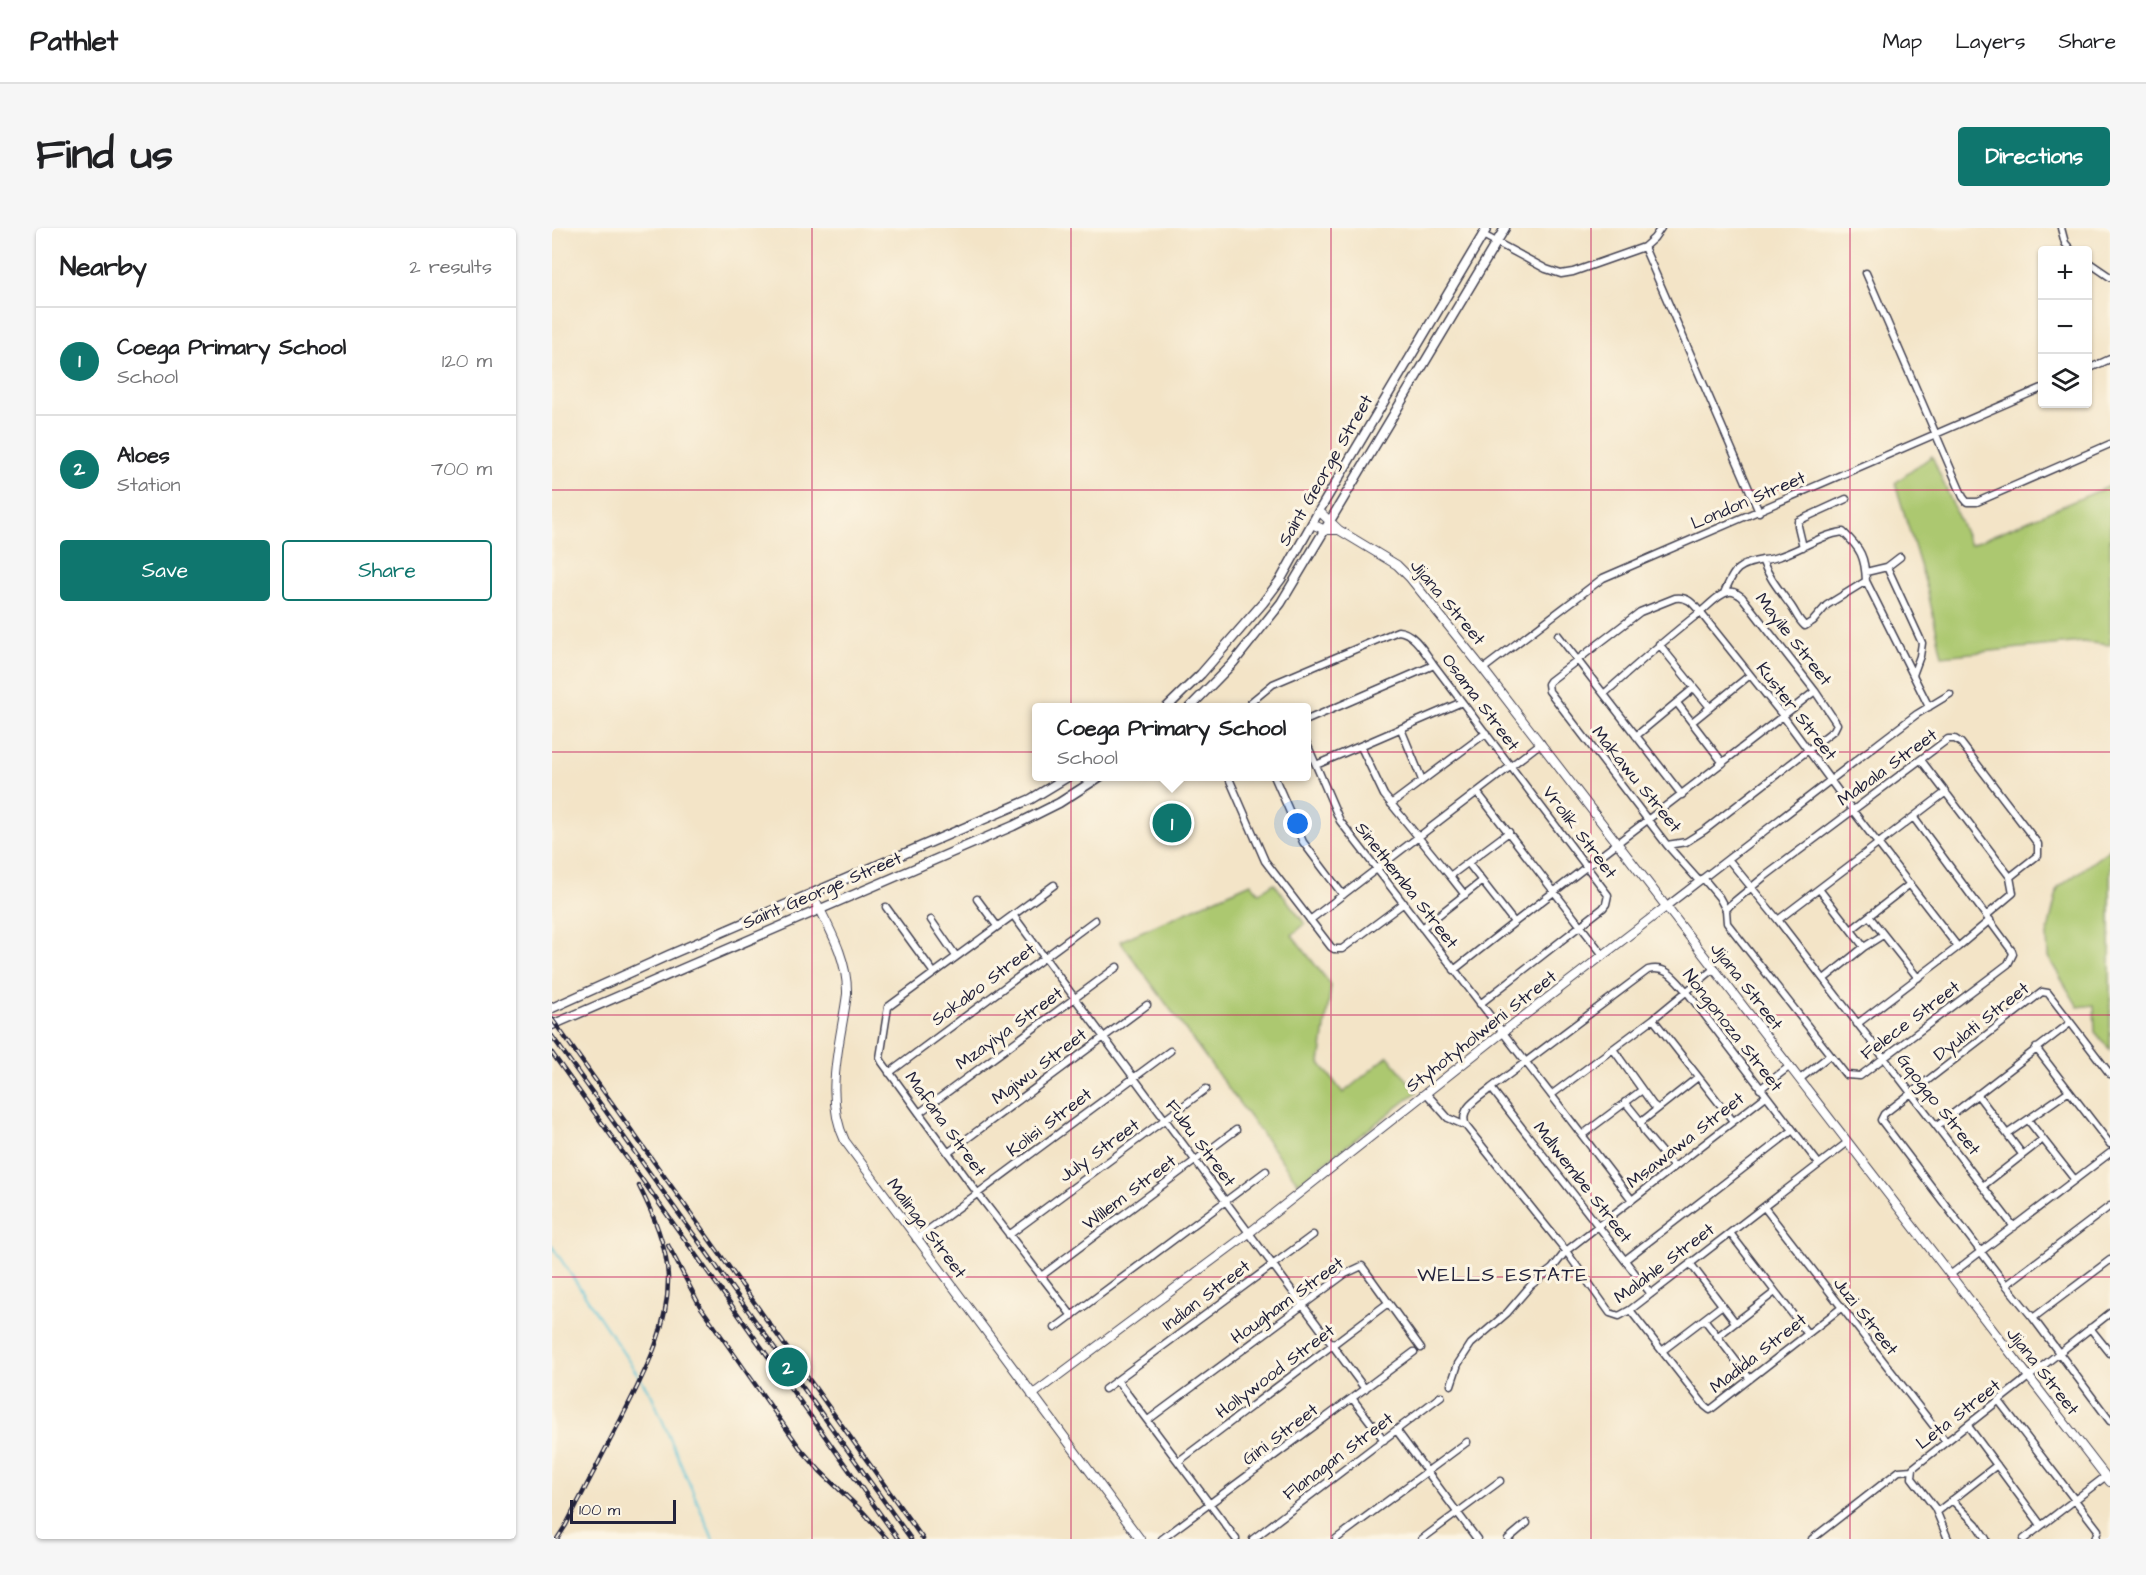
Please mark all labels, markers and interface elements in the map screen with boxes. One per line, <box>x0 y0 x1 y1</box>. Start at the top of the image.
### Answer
text: Pathlet <box>30 22 118 61</box>
text: Map <box>1882 27 1922 56</box>
text: Layers <box>1955 27 2025 56</box>
text: Share <box>2058 27 2116 56</box>
text: Find us <box>36 127 173 185</box>
button: Directions <box>1958 127 2110 186</box>
map controls <box>2038 246 2092 408</box>
button: + <box>2038 246 2092 300</box>
text: Nearby <box>60 249 147 285</box>
text: 2 results <box>409 253 492 281</box>
button: − <box>2038 300 2092 354</box>
text: Coega Primary School <box>117 332 346 363</box>
text: 1 <box>78 347 81 375</box>
text: 120 m <box>442 347 492 375</box>
button: layers <box>2038 354 2092 408</box>
text: School <box>117 363 178 391</box>
street label: Saint George Street <box>1272 389 1380 551</box>
text: Aloes <box>117 440 170 471</box>
text: 2 <box>74 455 85 483</box>
text: 700 m <box>431 455 492 483</box>
street label: London Street <box>1687 465 1810 536</box>
text: Station <box>117 471 180 499</box>
button: Save <box>60 540 270 601</box>
button: Share <box>282 540 492 601</box>
street label: Jijana Street <box>1404 554 1492 651</box>
street label: Mayile Street <box>1749 587 1838 692</box>
street label: Osama Street <box>1436 648 1526 757</box>
street label: Kuster Street <box>1750 657 1843 766</box>
popup <box>1032 703 1311 781</box>
text: Coega Primary School <box>1057 713 1286 744</box>
street label: Makawu Street <box>1586 721 1688 839</box>
street label: Mabala Street <box>1832 722 1943 812</box>
text: School <box>1057 744 1118 772</box>
street label: Vrolik Street <box>1536 781 1623 885</box>
pin: 1 <box>1152 800 1192 846</box>
your location <box>1283 809 1312 838</box>
street label: Sinethemba Street <box>1349 817 1465 955</box>
street label: Saint George Street <box>739 845 907 936</box>
street label: Sokabo Street <box>926 936 1041 1032</box>
street label: Jijana Street <box>1704 937 1789 1036</box>
street label: Styhotyholweni Street <box>1401 964 1563 1099</box>
street label: Nongonoza Street <box>1676 964 1789 1098</box>
street label: Felece Street <box>1855 974 1966 1066</box>
street label: Dyulati Street <box>1928 976 2036 1068</box>
street label: Mzayiya Street <box>950 980 1069 1077</box>
street label: Mgiwu Street <box>987 1022 1093 1111</box>
street label: Gqogqo Street <box>1890 1048 1987 1162</box>
street label: Mafana Street <box>899 1066 993 1183</box>
street label: Kolisi Street <box>1001 1082 1098 1163</box>
street label: Msawawa Street <box>1621 1086 1750 1194</box>
street label: Fubu Street <box>1159 1094 1242 1193</box>
street label: July Street <box>1054 1112 1146 1189</box>
street label: Mdlwembe Street <box>1527 1116 1638 1249</box>
street label: Willem Street <box>1077 1148 1182 1236</box>
street label: Malinga Street <box>880 1173 973 1285</box>
street label: Malahle Street <box>1609 1217 1720 1310</box>
street label: Hougham Street <box>1226 1250 1350 1351</box>
street label: Indian Street <box>1157 1254 1256 1337</box>
district label: WELLS ESTATE <box>1417 1261 1589 1289</box>
street label: Juzi Street <box>1827 1272 1905 1361</box>
street label: Madida Street <box>1704 1307 1813 1399</box>
street label: Hollywood Street <box>1211 1318 1341 1425</box>
street label: Jijana Street <box>2000 1322 2085 1421</box>
pin: 2 <box>768 1344 808 1390</box>
street label: Leta Street <box>1911 1373 2007 1455</box>
street label: Gini Street <box>1237 1397 1324 1471</box>
street label: Flanagan Street <box>1278 1406 1400 1507</box>
scale bar <box>570 1497 676 1524</box>
text: 100 m <box>579 1499 620 1521</box>

